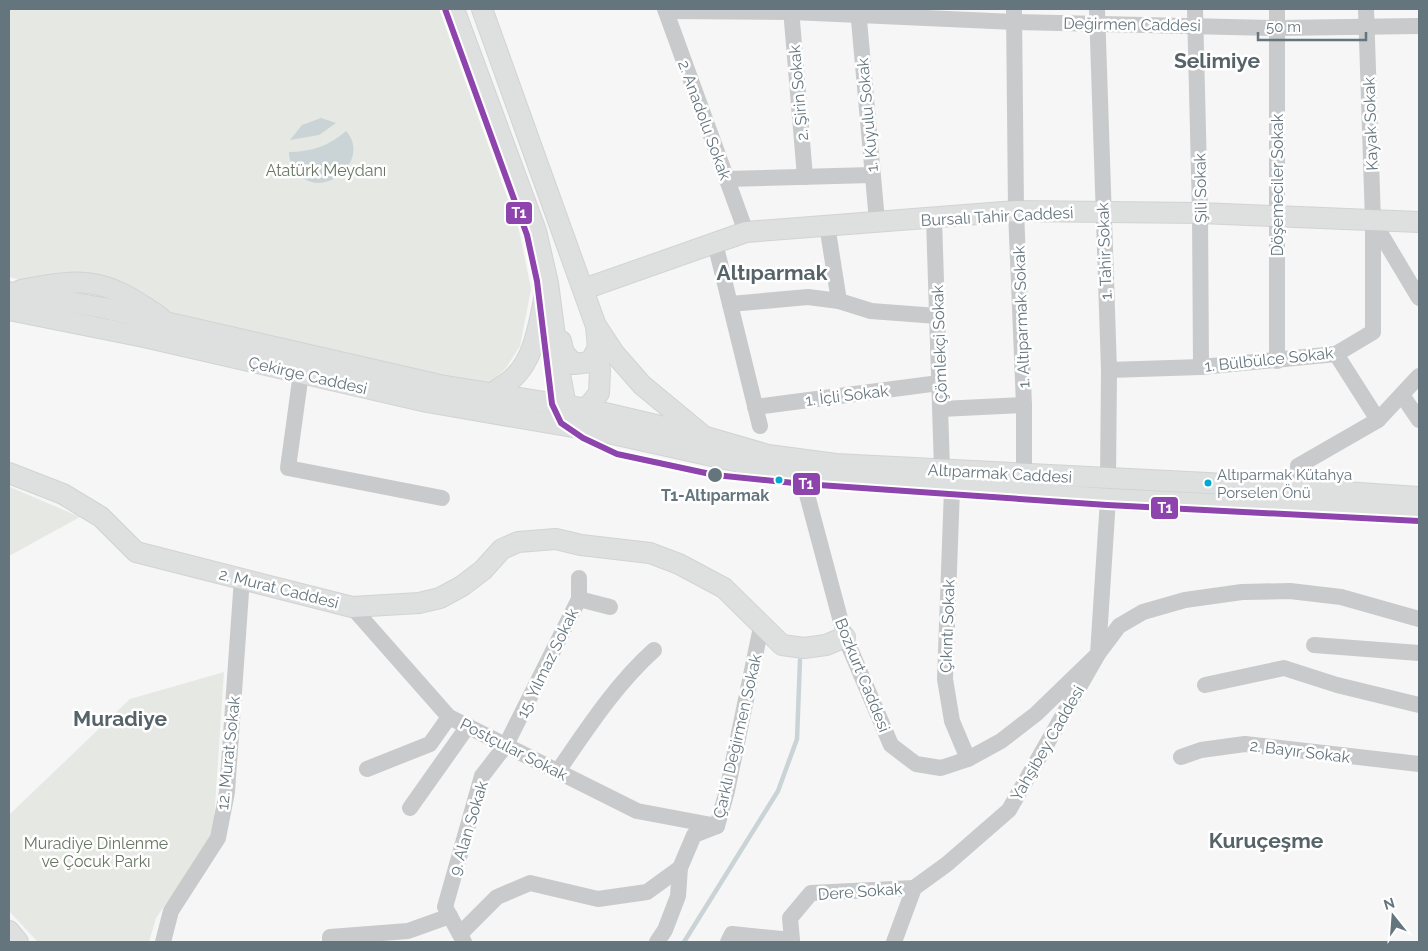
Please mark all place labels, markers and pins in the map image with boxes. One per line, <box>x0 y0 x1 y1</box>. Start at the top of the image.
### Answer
marker: T1-Altıparmak <box>706 466 724 484</box>
place label: Altıparmak Kütahya Porselen Önü <box>1217 466 1352 502</box>
unlabelled marker <box>774 475 784 485</box>
marker: Altıparmak Kütahya Porselen Önü <box>1203 478 1213 488</box>
place label: T1-Altıparmak <box>661 486 769 505</box>

